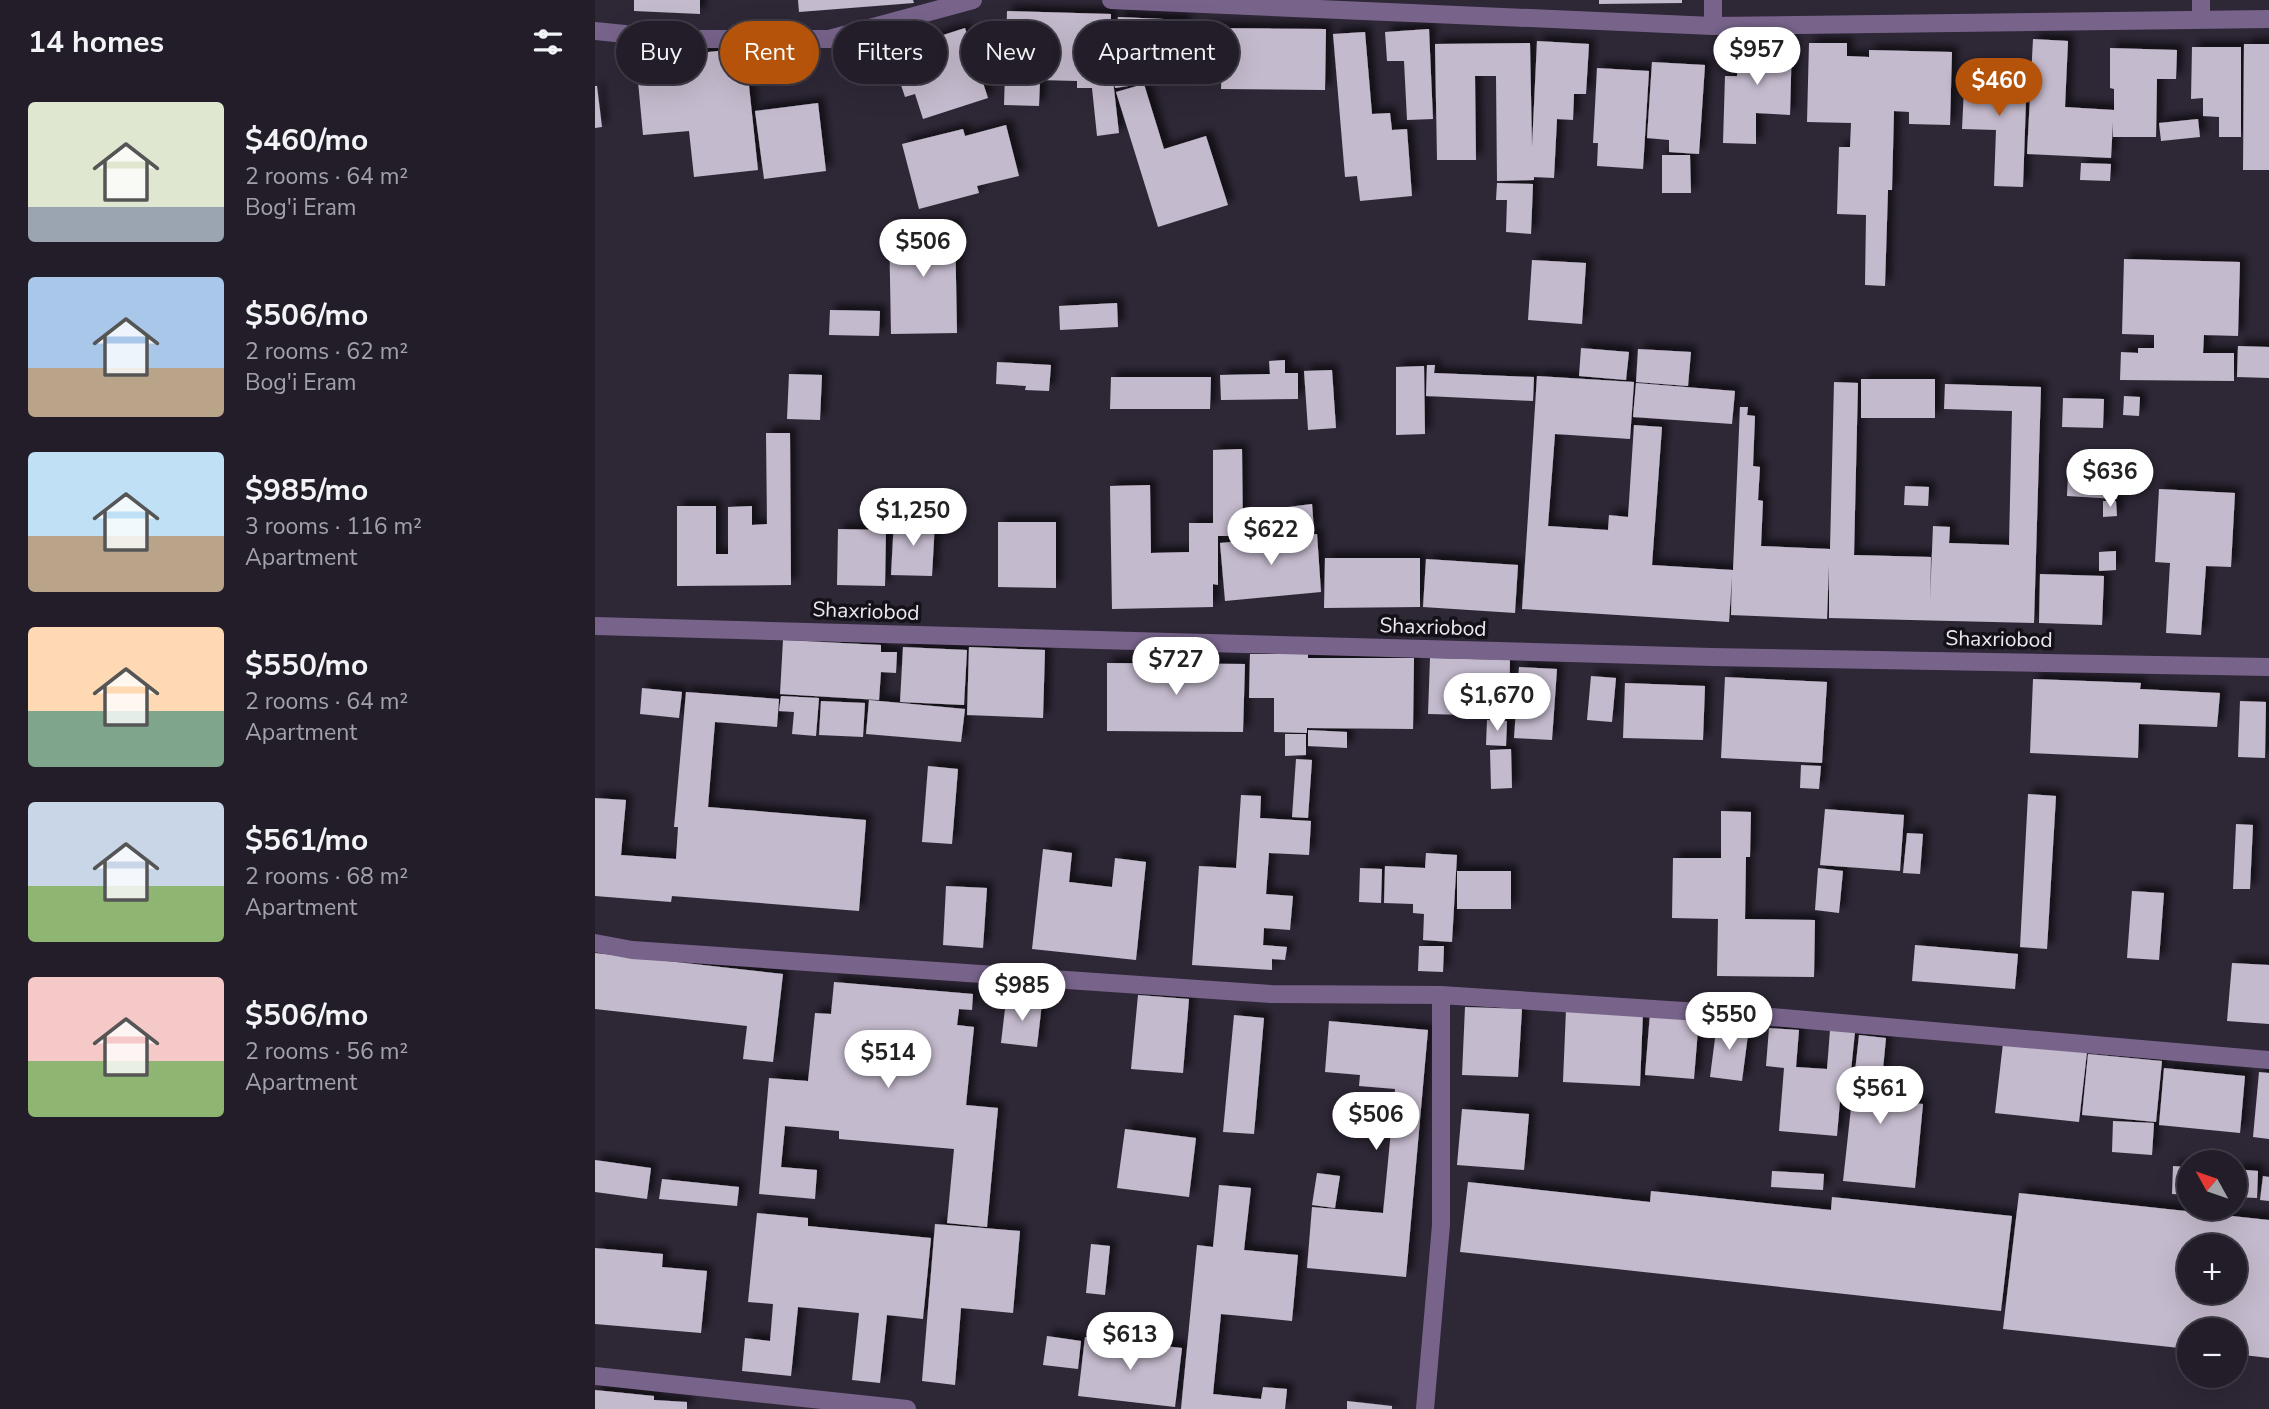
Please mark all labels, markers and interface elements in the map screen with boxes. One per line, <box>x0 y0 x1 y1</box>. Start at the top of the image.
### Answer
chip: Buy <box>616 21 706 84</box>
chip: Rent <box>720 21 819 84</box>
chip: Filters <box>833 21 947 84</box>
chip: New <box>961 21 1060 84</box>
chip: Apartment <box>1074 21 1239 84</box>
text: 14 homes <box>28 22 164 63</box>
icon: filters <box>529 23 567 61</box>
pin: $957 <box>1716 28 1798 87</box>
text: $957 <box>1729 34 1785 65</box>
pin: $460 <box>1958 58 2040 118</box>
text: $460 <box>1971 65 2027 96</box>
text: $460/mo <box>245 120 368 161</box>
icon: home <box>84 130 168 214</box>
text: 2 rooms · 64 m² <box>245 161 408 192</box>
text: Bog'i Eram <box>245 192 357 223</box>
pin: $506 <box>882 219 964 279</box>
text: $506 <box>895 226 951 257</box>
text: $506/mo <box>245 295 368 336</box>
icon: home <box>84 305 168 389</box>
text: 2 rooms · 62 m² <box>245 336 408 367</box>
text: Bog'i Eram <box>245 367 357 398</box>
pin: $636 <box>2069 449 2151 509</box>
text: $636 <box>2082 456 2138 487</box>
text: $985/mo <box>245 470 368 511</box>
icon: home <box>84 480 168 564</box>
pin: $1,250 <box>856 489 970 548</box>
text: $1,250 <box>876 495 950 526</box>
pin: $622 <box>1230 508 1312 567</box>
text: 3 rooms · 116 m² <box>245 511 422 542</box>
text: $622 <box>1243 514 1299 545</box>
text: Apartment <box>245 542 357 573</box>
street label: Shaxriobod <box>812 595 920 627</box>
street label: Shaxriobod <box>1379 611 1487 643</box>
street label: Shaxriobod <box>1945 624 2053 654</box>
pin: $727 <box>1135 638 1217 697</box>
text: $727 <box>1148 644 1204 675</box>
text: $550/mo <box>245 645 368 686</box>
icon: home <box>84 655 168 739</box>
pin: $1,670 <box>1440 674 1554 733</box>
text: $1,670 <box>1460 680 1534 711</box>
text: 2 rooms · 64 m² <box>245 686 408 717</box>
text: Apartment <box>245 717 357 748</box>
text: $561/mo <box>245 820 368 861</box>
icon: home <box>84 830 168 914</box>
text: 2 rooms · 68 m² <box>245 861 408 892</box>
text: Apartment <box>245 892 357 923</box>
pin: $985 <box>981 964 1063 1023</box>
text: $985 <box>994 970 1050 1001</box>
pin: $550 <box>1688 992 1770 1052</box>
text: $506/mo <box>245 995 368 1036</box>
text: $550 <box>1701 999 1757 1030</box>
icon: home <box>84 1005 168 1089</box>
pin: $514 <box>847 1030 929 1090</box>
text: 2 rooms · 56 m² <box>245 1036 408 1067</box>
text: $514 <box>860 1037 916 1068</box>
pin: $561 <box>1839 1066 1921 1126</box>
text: Apartment <box>245 1067 357 1098</box>
text: $561 <box>1852 1073 1908 1104</box>
pin: $506 <box>1335 1092 1417 1152</box>
text: $506 <box>1348 1099 1404 1130</box>
north arrow <box>2177 1150 2247 1220</box>
map controls <box>2177 1150 2247 1388</box>
button: + <box>2177 1234 2247 1304</box>
pin: $613 <box>1089 1312 1171 1372</box>
button: − <box>2177 1318 2247 1388</box>
text: $613 <box>1102 1319 1158 1350</box>

